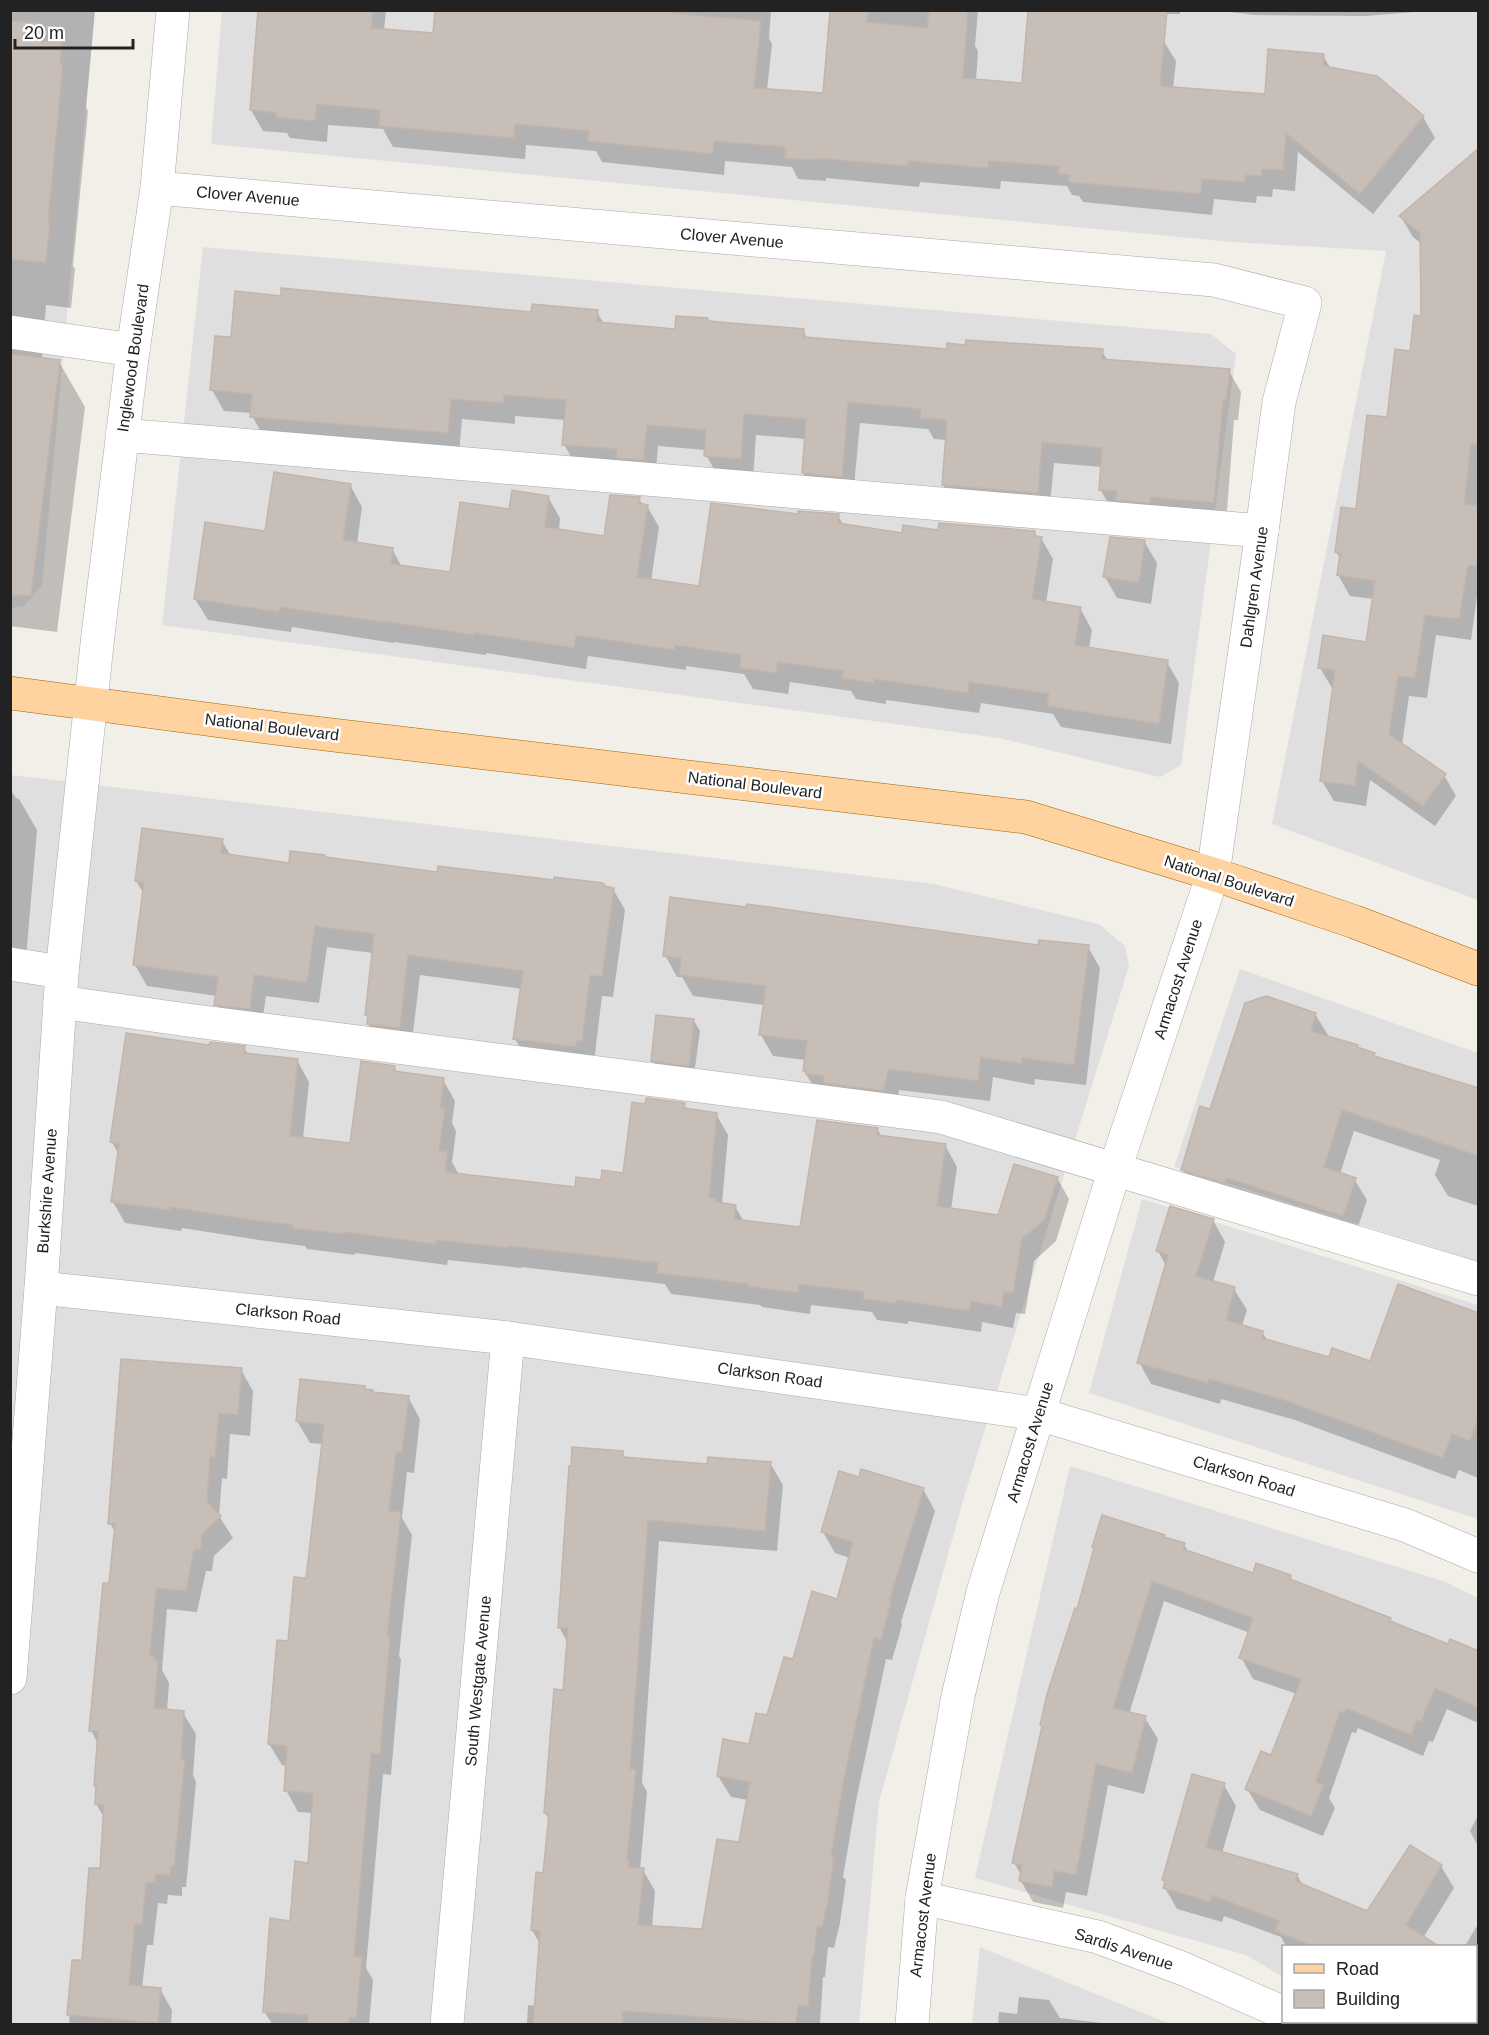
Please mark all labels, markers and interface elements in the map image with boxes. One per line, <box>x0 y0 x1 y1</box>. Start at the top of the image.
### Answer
scale bar <box>15 12 134 50</box>
text: 20 m <box>24 23 64 43</box>
street label: Clover Avenue <box>196 183 301 209</box>
street label: Clover Avenue <box>680 225 785 251</box>
street label: Inglewood Boulevard <box>114 283 152 433</box>
street label: Dahlgren Avenue <box>1237 525 1271 649</box>
street label: National Boulevard <box>204 710 340 744</box>
street label: National Boulevard <box>687 768 823 802</box>
street label: National Boulevard <box>1162 852 1296 910</box>
street label: Armacost Avenue <box>1151 917 1205 1041</box>
street label: Burkshire Avenue <box>34 1128 60 1254</box>
street label: Clarkson Road <box>234 1300 342 1328</box>
street label: Clarkson Road <box>716 1359 824 1391</box>
street label: Armacost Avenue <box>1004 1380 1056 1504</box>
street label: Clarkson Road <box>1191 1452 1297 1500</box>
street label: South Westgate Avenue <box>462 1595 494 1767</box>
street label: Armacost Avenue <box>907 1852 939 1978</box>
street label: Sardis Avenue <box>1072 1925 1176 1973</box>
legend <box>1282 1945 1477 2023</box>
text: Road <box>1336 1959 1379 1979</box>
text: Building <box>1336 1989 1400 2009</box>

